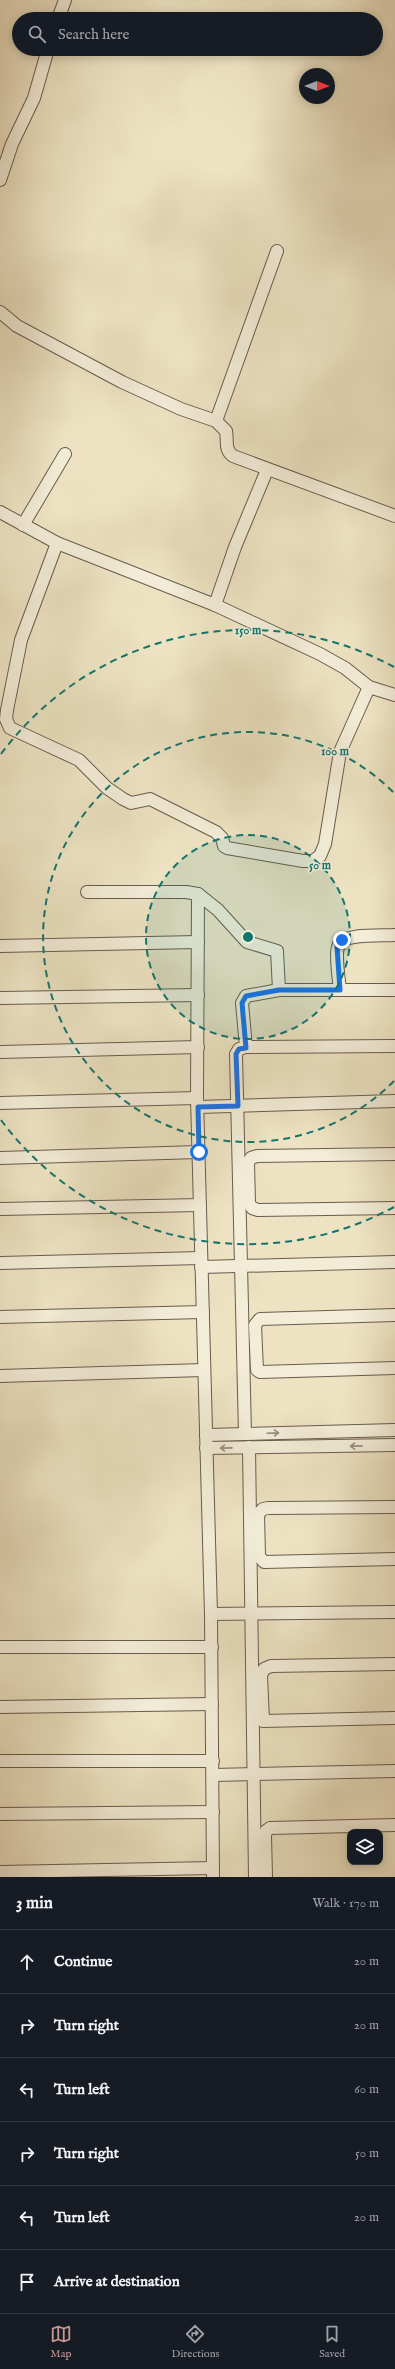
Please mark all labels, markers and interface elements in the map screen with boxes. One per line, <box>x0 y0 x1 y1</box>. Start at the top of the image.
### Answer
search box <box>12 12 383 56</box>
icon: search <box>26 23 48 45</box>
text: Search here <box>58 25 129 44</box>
north arrow <box>299 68 335 104</box>
text: 150 m <box>235 623 262 638</box>
text: 100 m <box>321 744 350 759</box>
text: 50 m <box>309 858 332 873</box>
centre of rings <box>241 930 255 944</box>
route end <box>333 931 351 949</box>
route start <box>190 1143 208 1161</box>
one-way arrow <box>266 1430 279 1437</box>
one-way arrow <box>350 1442 363 1450</box>
one-way arrow <box>220 1444 233 1452</box>
map controls <box>347 1829 383 1865</box>
button: layers <box>347 1829 383 1865</box>
text: 3 min <box>16 1893 53 1914</box>
text: Walk · 170 m <box>313 1895 379 1912</box>
icon: ahead <box>16 1951 38 1973</box>
text: Continue <box>54 1952 112 1971</box>
text: 20 m <box>354 1953 379 1970</box>
icon: right <box>16 2015 38 2037</box>
text: Turn right <box>54 2016 119 2035</box>
text: 20 m <box>354 2017 379 2034</box>
icon: left <box>16 2079 38 2101</box>
text: Turn left <box>54 2080 110 2099</box>
text: 60 m <box>354 2081 379 2098</box>
icon: right <box>16 2143 38 2165</box>
text: Turn right <box>54 2144 119 2163</box>
text: 50 m <box>355 2145 379 2162</box>
icon: left <box>16 2207 38 2229</box>
text: Turn left <box>54 2208 110 2227</box>
text: 20 m <box>354 2209 379 2226</box>
icon: arrive <box>16 2271 38 2293</box>
text: Arrive at destination <box>54 2272 180 2291</box>
tab: Map <box>50 2323 72 2361</box>
tab: Directions <box>172 2323 219 2361</box>
tab: Saved <box>319 2323 345 2361</box>

